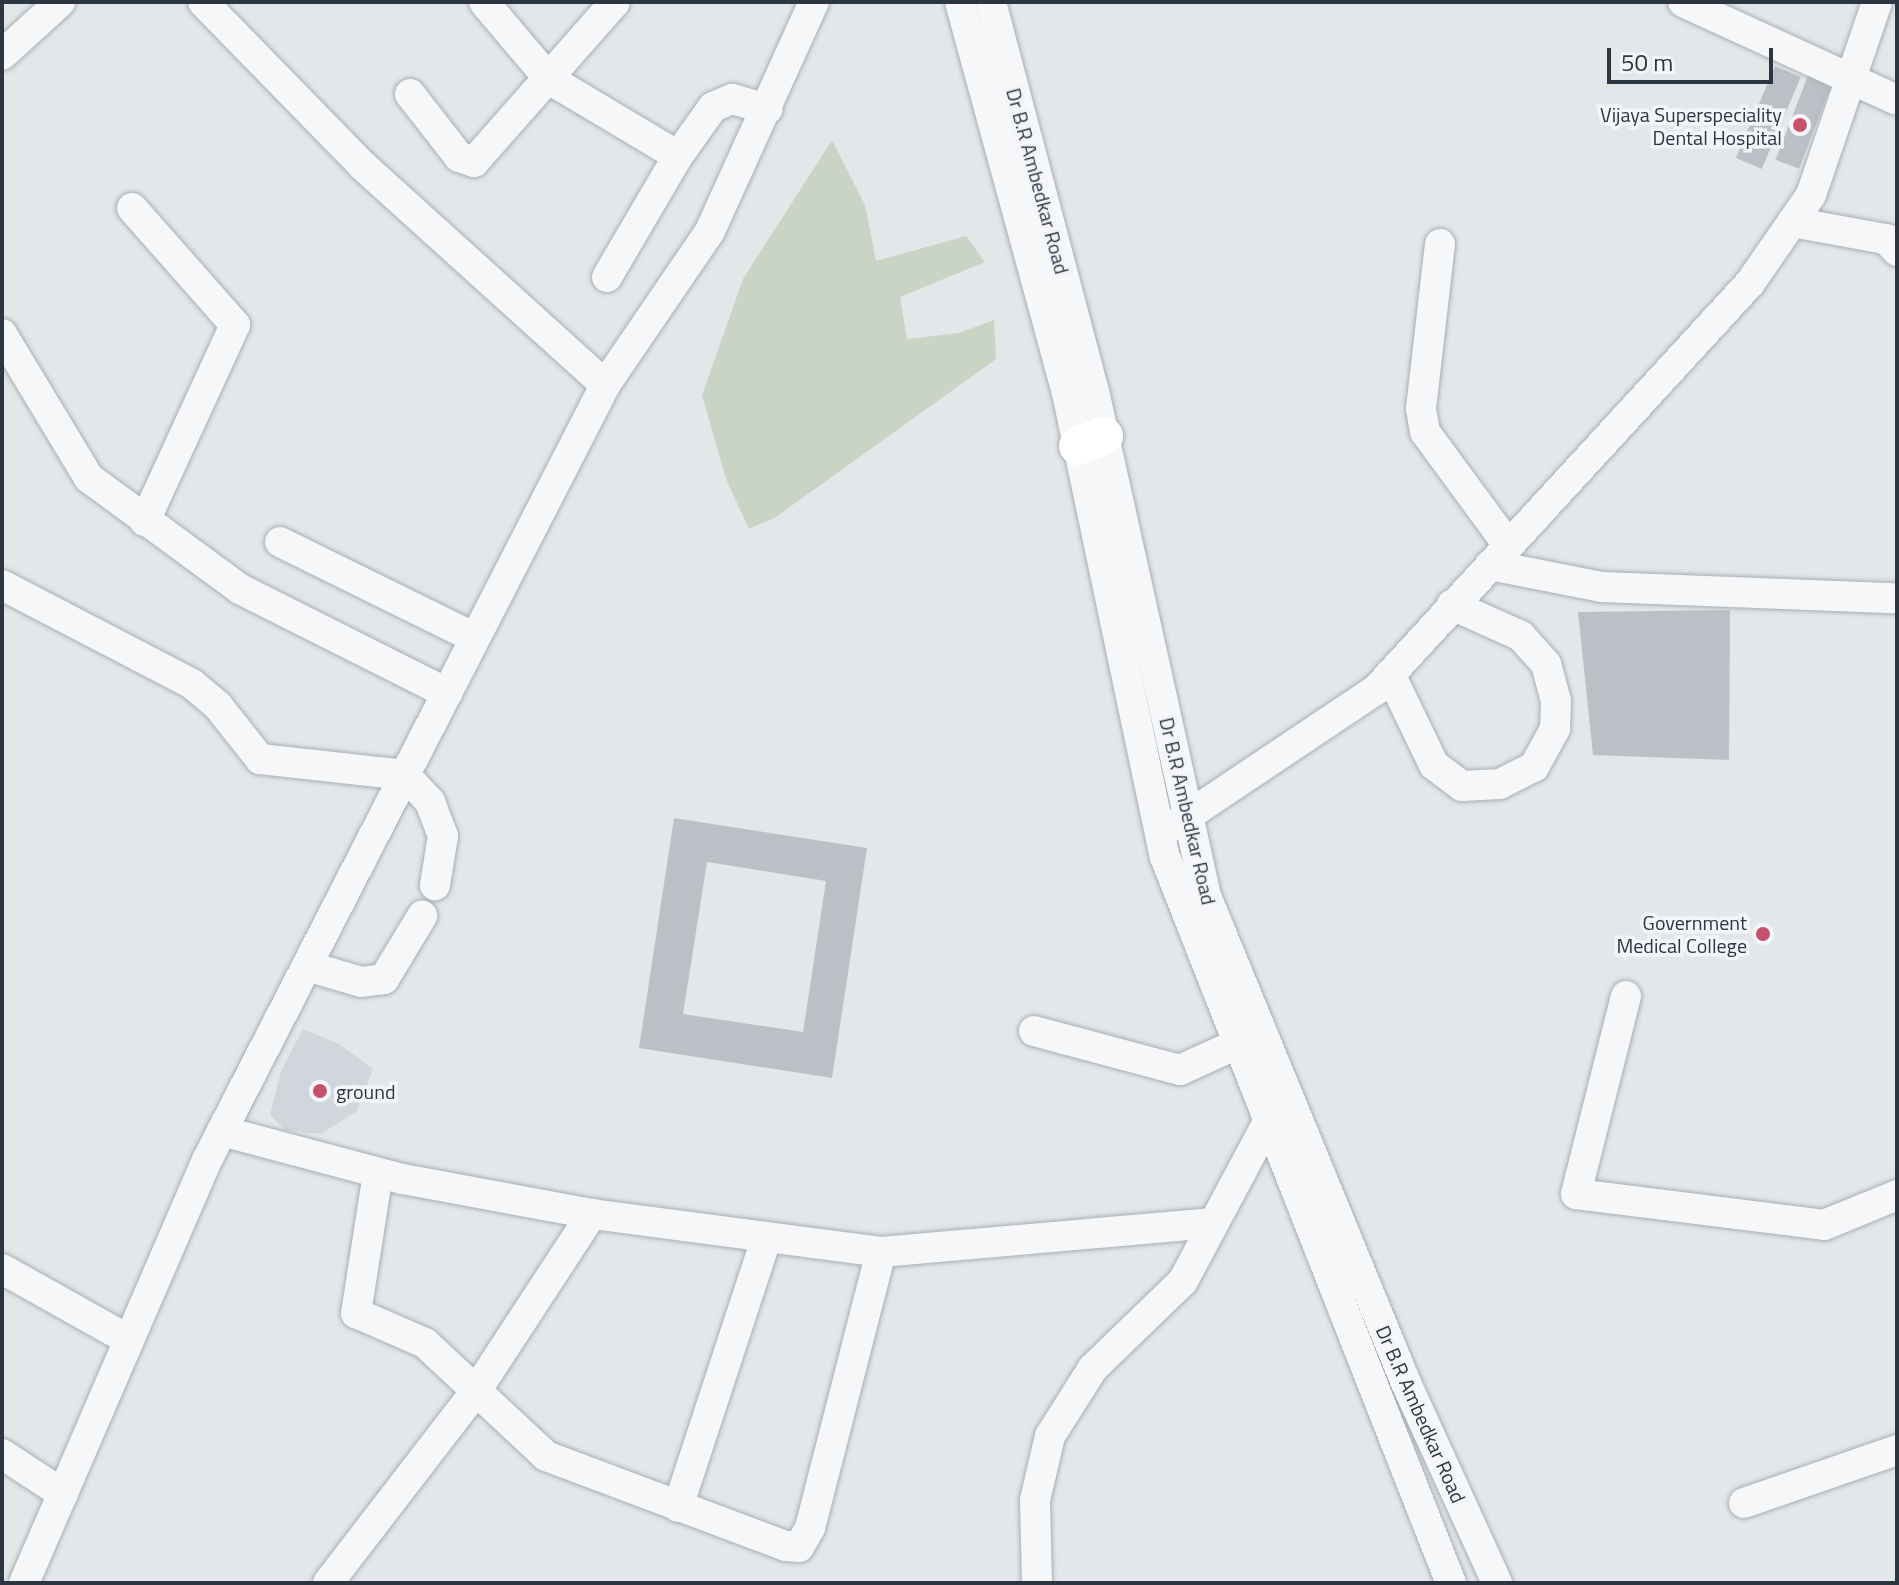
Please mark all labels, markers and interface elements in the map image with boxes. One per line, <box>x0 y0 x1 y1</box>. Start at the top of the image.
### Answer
scale bar <box>1611 32 1777 82</box>
text: 50 m <box>1621 44 1673 80</box>
street label: Dr B.R Ambedkar Road <box>1002 85 1074 277</box>
place label: Vijaya Superspeciality Dental Hospital <box>1600 102 1782 149</box>
marker: Vijaya Superspeciality Dental Hospital <box>1789 114 1811 136</box>
street label: Dr B.R Ambedkar Road <box>1155 715 1221 907</box>
place label: Government Medical College <box>1617 910 1747 957</box>
marker: Government Medical College <box>1754 925 1772 943</box>
place label: ground <box>336 1079 395 1103</box>
marker: ground <box>311 1082 329 1100</box>
street label: Dr B.R Ambedkar Road <box>1371 1322 1471 1506</box>

